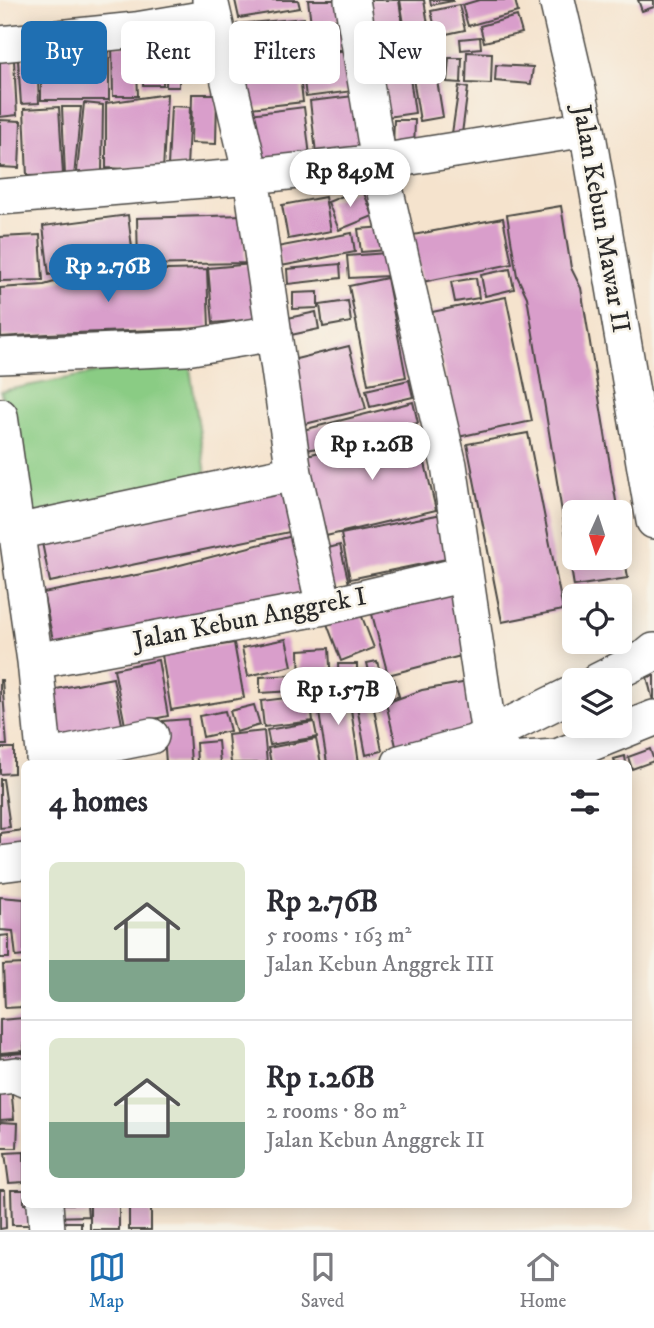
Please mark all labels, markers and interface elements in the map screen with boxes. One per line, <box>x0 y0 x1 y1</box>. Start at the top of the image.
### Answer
chip: Buy <box>21 21 107 84</box>
chip: Rent <box>121 21 215 84</box>
chip: Filters <box>229 21 340 84</box>
chip: New <box>354 21 446 84</box>
street label: Jalan Kebun Mawar II <box>564 101 637 335</box>
pin: Rp 849M <box>285 150 415 209</box>
text: Rp 849M <box>305 157 395 186</box>
pin: Rp 2.76B <box>36 244 180 304</box>
text: Rp 2.76B <box>65 252 151 281</box>
pin: Rp 1.26B <box>300 422 444 482</box>
text: Rp 1.26B <box>330 430 414 459</box>
north arrow <box>562 500 632 570</box>
map controls <box>562 500 632 738</box>
street label: Jalan Kebun Anggrek I <box>129 580 369 658</box>
button: locate <box>562 584 632 654</box>
pin: Rp 1.57B <box>266 668 410 727</box>
button: layers <box>562 668 632 738</box>
text: Rp 1.57B <box>296 675 380 704</box>
icon: filters <box>566 783 604 821</box>
text: 4 homes <box>49 784 148 821</box>
text: Rp 2.76B <box>266 884 378 921</box>
icon: home <box>105 890 189 974</box>
text: 5 rooms · 163 m² <box>266 921 412 950</box>
text: Jalan Kebun Anggrek III <box>266 950 494 979</box>
text: Rp 1.26B <box>266 1060 375 1097</box>
icon: home <box>105 1066 189 1150</box>
text: 2 rooms · 80 m² <box>266 1097 406 1126</box>
text: Jalan Kebun Anggrek II <box>266 1126 485 1155</box>
tab: Map <box>88 1248 126 1313</box>
tab: Saved <box>301 1248 344 1313</box>
tab: Home <box>519 1248 566 1313</box>

